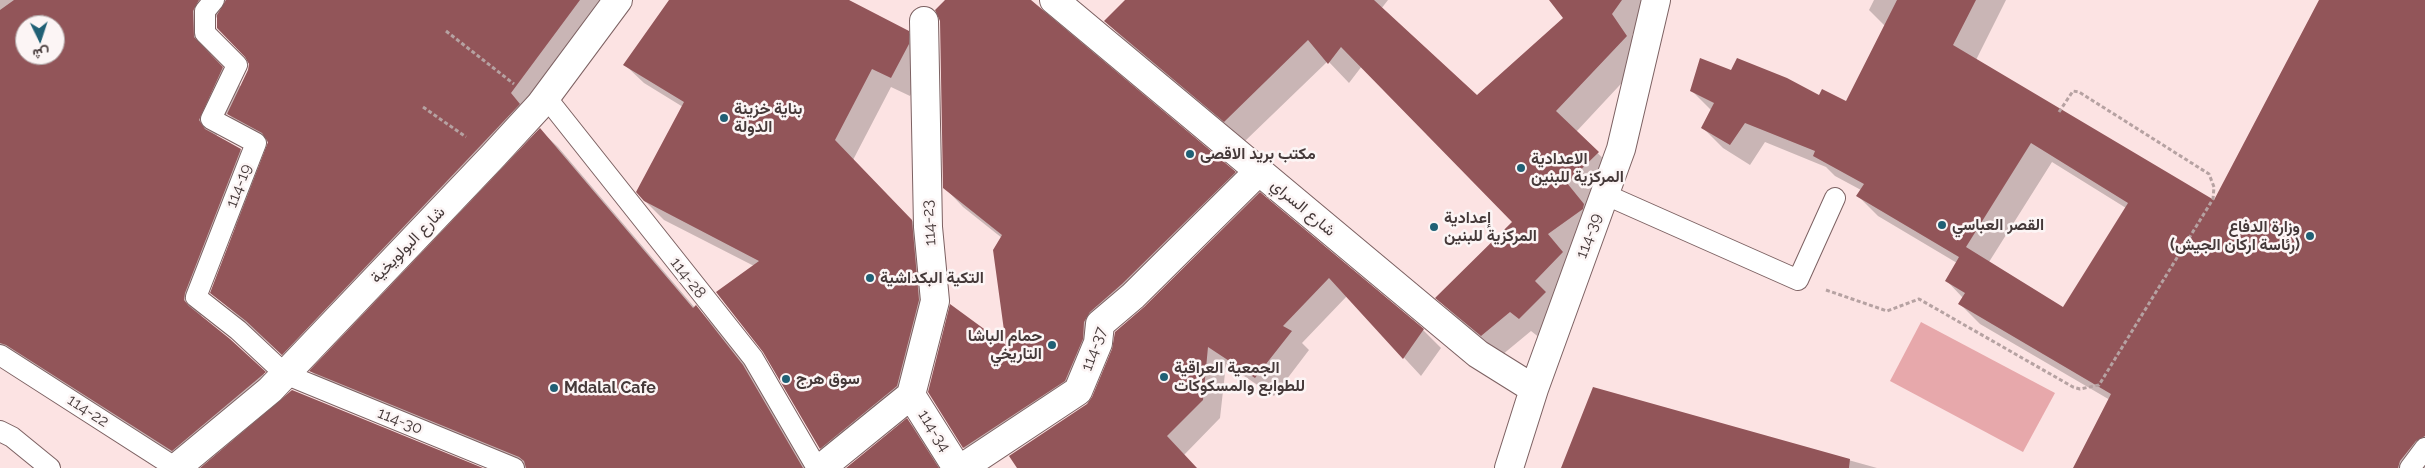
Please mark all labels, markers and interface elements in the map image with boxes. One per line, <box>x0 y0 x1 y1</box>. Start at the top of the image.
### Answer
north arrow <box>15 15 65 65</box>
text: ش <box>32 45 50 63</box>
place label: بناية خزينة الدولة <box>734 99 802 137</box>
marker: بناية خزينة الدولة <box>718 112 730 124</box>
place label: مكتب بريد الاقصى <box>1200 144 1316 164</box>
marker: مكتب بريد الاقصى <box>1184 148 1196 160</box>
place label: الاعدادية المركزية للبنين <box>1531 149 1624 187</box>
street label: 114-19 <box>222 161 256 211</box>
marker: الاعدادية المركزية للبنين <box>1515 162 1527 174</box>
street label: شارع السراي <box>1267 176 1339 240</box>
street label: 114-23 <box>918 199 940 247</box>
street label: شارع البولويخية <box>367 203 449 287</box>
place label: إعدادية المركزية للبنين <box>1444 208 1537 246</box>
street label: 114-39 <box>1572 211 1606 261</box>
place label: القصر العباسي <box>1952 215 2044 235</box>
place label: وزارة الدفاع (رئاسة اركان الجيش) <box>2170 217 2300 255</box>
marker: القصر العباسي <box>1936 219 1948 231</box>
marker: إعدادية المركزية للبنين <box>1428 221 1440 233</box>
marker: وزارة الدفاع (رئاسة اركان الجيش) <box>2304 230 2316 242</box>
street label: 114-28 <box>666 254 710 302</box>
place label: التكية البكداشية <box>880 268 984 288</box>
marker: التكية البكداشية <box>864 272 876 284</box>
street label: 114-37 <box>1077 324 1111 374</box>
place label: حمام الباشا التاريخي <box>968 326 1042 364</box>
marker: حمام الباشا التاريخي <box>1046 339 1058 351</box>
place label: الجمعية العراقية للطوابع والمسكوكات <box>1174 358 1305 396</box>
place label: سوق هرج <box>796 369 860 389</box>
marker: الجمعية العراقية للطوابع والمسكوكات <box>1158 371 1170 383</box>
marker: سوق هرج <box>780 373 792 385</box>
place label: Mdalal Cafe <box>564 378 656 398</box>
marker: Mdalal Cafe <box>548 382 560 394</box>
street label: 114-22 <box>64 390 112 432</box>
street label: 114-30 <box>375 403 425 439</box>
street label: 114-34 <box>914 406 954 456</box>

